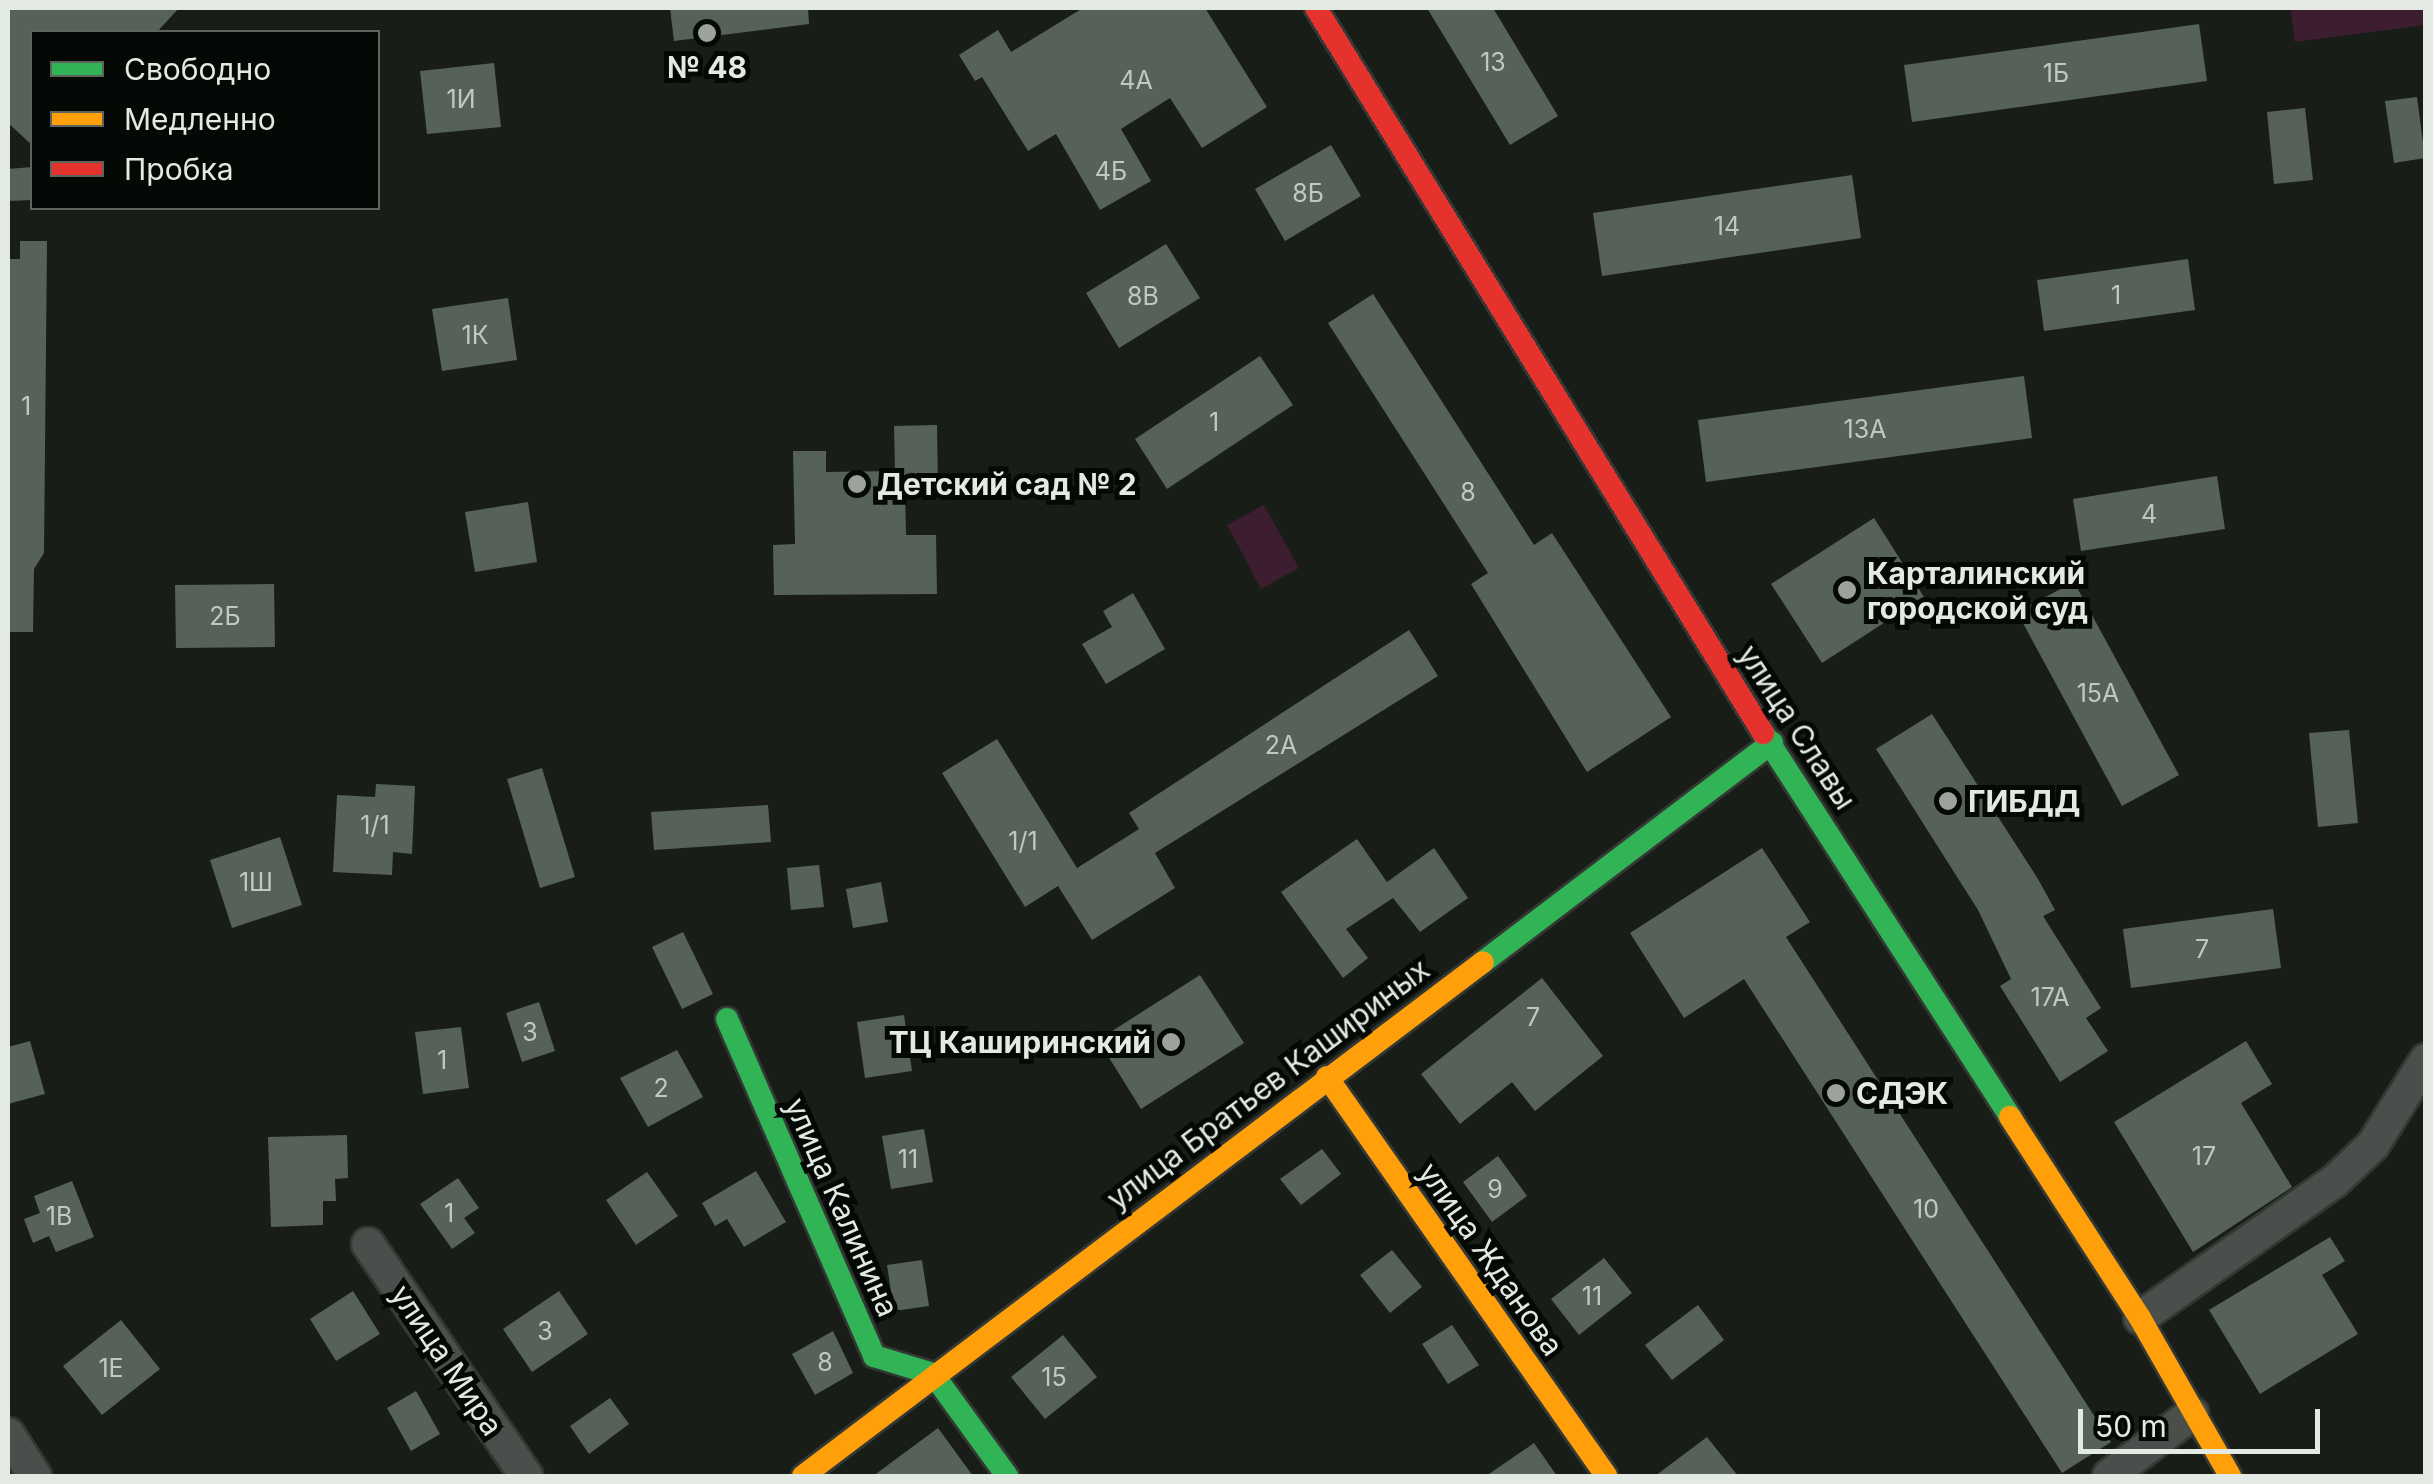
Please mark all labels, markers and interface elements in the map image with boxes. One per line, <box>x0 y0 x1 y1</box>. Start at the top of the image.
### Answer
marker: № 48 <box>696 22 718 44</box>
legend <box>30 30 380 210</box>
house number: 13 <box>1480 47 1506 77</box>
place label: № 48 <box>667 49 747 85</box>
text: Свободно <box>124 51 271 87</box>
house number: 1Б <box>2043 58 2069 88</box>
house number: 4А <box>1119 65 1153 95</box>
house number: 1И <box>446 84 476 114</box>
text: Медленно <box>124 101 276 137</box>
text: Пробка <box>124 151 234 187</box>
house number: 4Б <box>1095 156 1127 186</box>
house number: 8Б <box>1292 178 1324 208</box>
house number: 14 <box>1714 211 1740 241</box>
house number: 1 <box>2111 280 2121 310</box>
house number: 8В <box>1127 281 1159 311</box>
house number: 1К <box>462 320 488 350</box>
house number: 1 <box>21 391 31 421</box>
house number: 1 <box>1209 407 1219 437</box>
house number: 13А <box>1844 414 1886 444</box>
place label: Детский сад № 2 <box>877 466 1137 502</box>
marker: Детский сад № 2 <box>846 473 868 495</box>
house number: 8 <box>1460 477 1476 507</box>
house number: 4 <box>2141 499 2157 529</box>
place label: Карталинский городской суд <box>1867 555 2088 626</box>
marker: Карталинский городской суд <box>1836 579 1858 601</box>
house number: 2Б <box>209 601 241 631</box>
street label: улица Славы <box>1731 638 1863 816</box>
house number: 15А <box>2077 678 2119 708</box>
house number: 2А <box>1265 730 1297 760</box>
place label: ГИБДД <box>1968 783 2080 819</box>
marker: ГИБДД <box>1937 790 1959 812</box>
house number: 1/1 <box>360 810 390 840</box>
house number: 1/1 <box>1008 826 1038 856</box>
house number: 1Ш <box>239 867 273 897</box>
house number: 7 <box>2195 934 2209 964</box>
street label: улица Братьев Кашириных <box>1100 951 1436 1217</box>
house number: 17А <box>2031 982 2069 1012</box>
house number: 7 <box>1526 1002 1540 1032</box>
house number: 3 <box>522 1017 538 1047</box>
place label: ТЦ Каширинский <box>889 1024 1151 1060</box>
marker: ТЦ Каширинский <box>1160 1031 1182 1053</box>
house number: 1 <box>437 1045 447 1075</box>
house number: 2 <box>653 1073 669 1103</box>
place label: СДЭК <box>1856 1075 1948 1111</box>
marker: СДЭК <box>1825 1082 1847 1104</box>
street label: улица Калинина <box>778 1092 906 1322</box>
house number: 17 <box>2192 1141 2216 1171</box>
house number: 11 <box>898 1144 918 1174</box>
street label: улица Жданова <box>1411 1155 1571 1363</box>
house number: 9 <box>1487 1174 1503 1204</box>
house number: 10 <box>1913 1194 1939 1224</box>
house number: 1 <box>444 1198 454 1228</box>
house number: 1В <box>46 1201 72 1231</box>
street label: улица Мира <box>383 1278 511 1442</box>
house number: 11 <box>1582 1281 1602 1311</box>
house number: 3 <box>537 1316 553 1346</box>
house number: 8 <box>817 1347 833 1377</box>
house number: 1Е <box>98 1353 124 1383</box>
house number: 15 <box>1041 1362 1067 1392</box>
scale bar <box>2083 1389 2326 1451</box>
text: 50 m <box>2095 1408 2167 1444</box>

